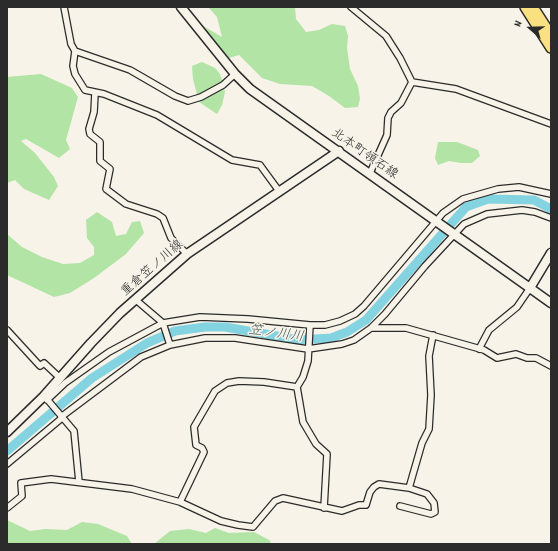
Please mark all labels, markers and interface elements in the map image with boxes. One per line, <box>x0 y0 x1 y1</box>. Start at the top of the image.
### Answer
north arrow <box>510 8 550 48</box>
text: N <box>510 19 527 29</box>
street label: 北本町領石線 <box>328 126 400 184</box>
street label: 重倉笠ノ川線 <box>118 238 188 300</box>
water label: 笠ノ川川 <box>247 323 305 347</box>

